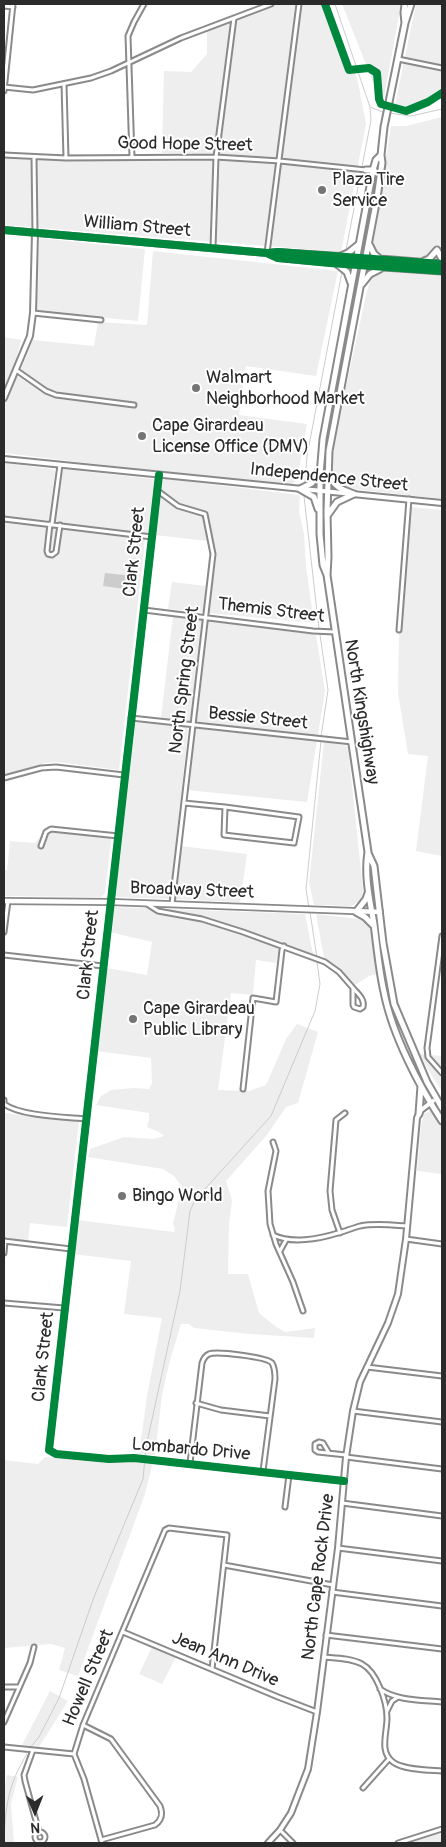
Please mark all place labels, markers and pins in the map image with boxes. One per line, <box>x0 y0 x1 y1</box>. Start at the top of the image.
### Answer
place label: Plaza Tire Service <box>332 169 404 212</box>
marker: Plaza Tire Service <box>316 184 328 196</box>
place label: Walmart Neighborhood Market <box>206 367 365 409</box>
marker: Walmart Neighborhood Market <box>190 382 202 394</box>
place label: Cape Girardeau License Office (DMV) <box>152 415 309 458</box>
marker: Cape Girardeau License Office (DMV) <box>136 430 148 442</box>
place label: Cape Girardeau Public Library <box>143 998 255 1040</box>
marker: Cape Girardeau Public Library <box>127 1013 139 1025</box>
place label: Bingo World <box>132 1185 223 1207</box>
marker: Bingo World <box>116 1190 128 1202</box>

